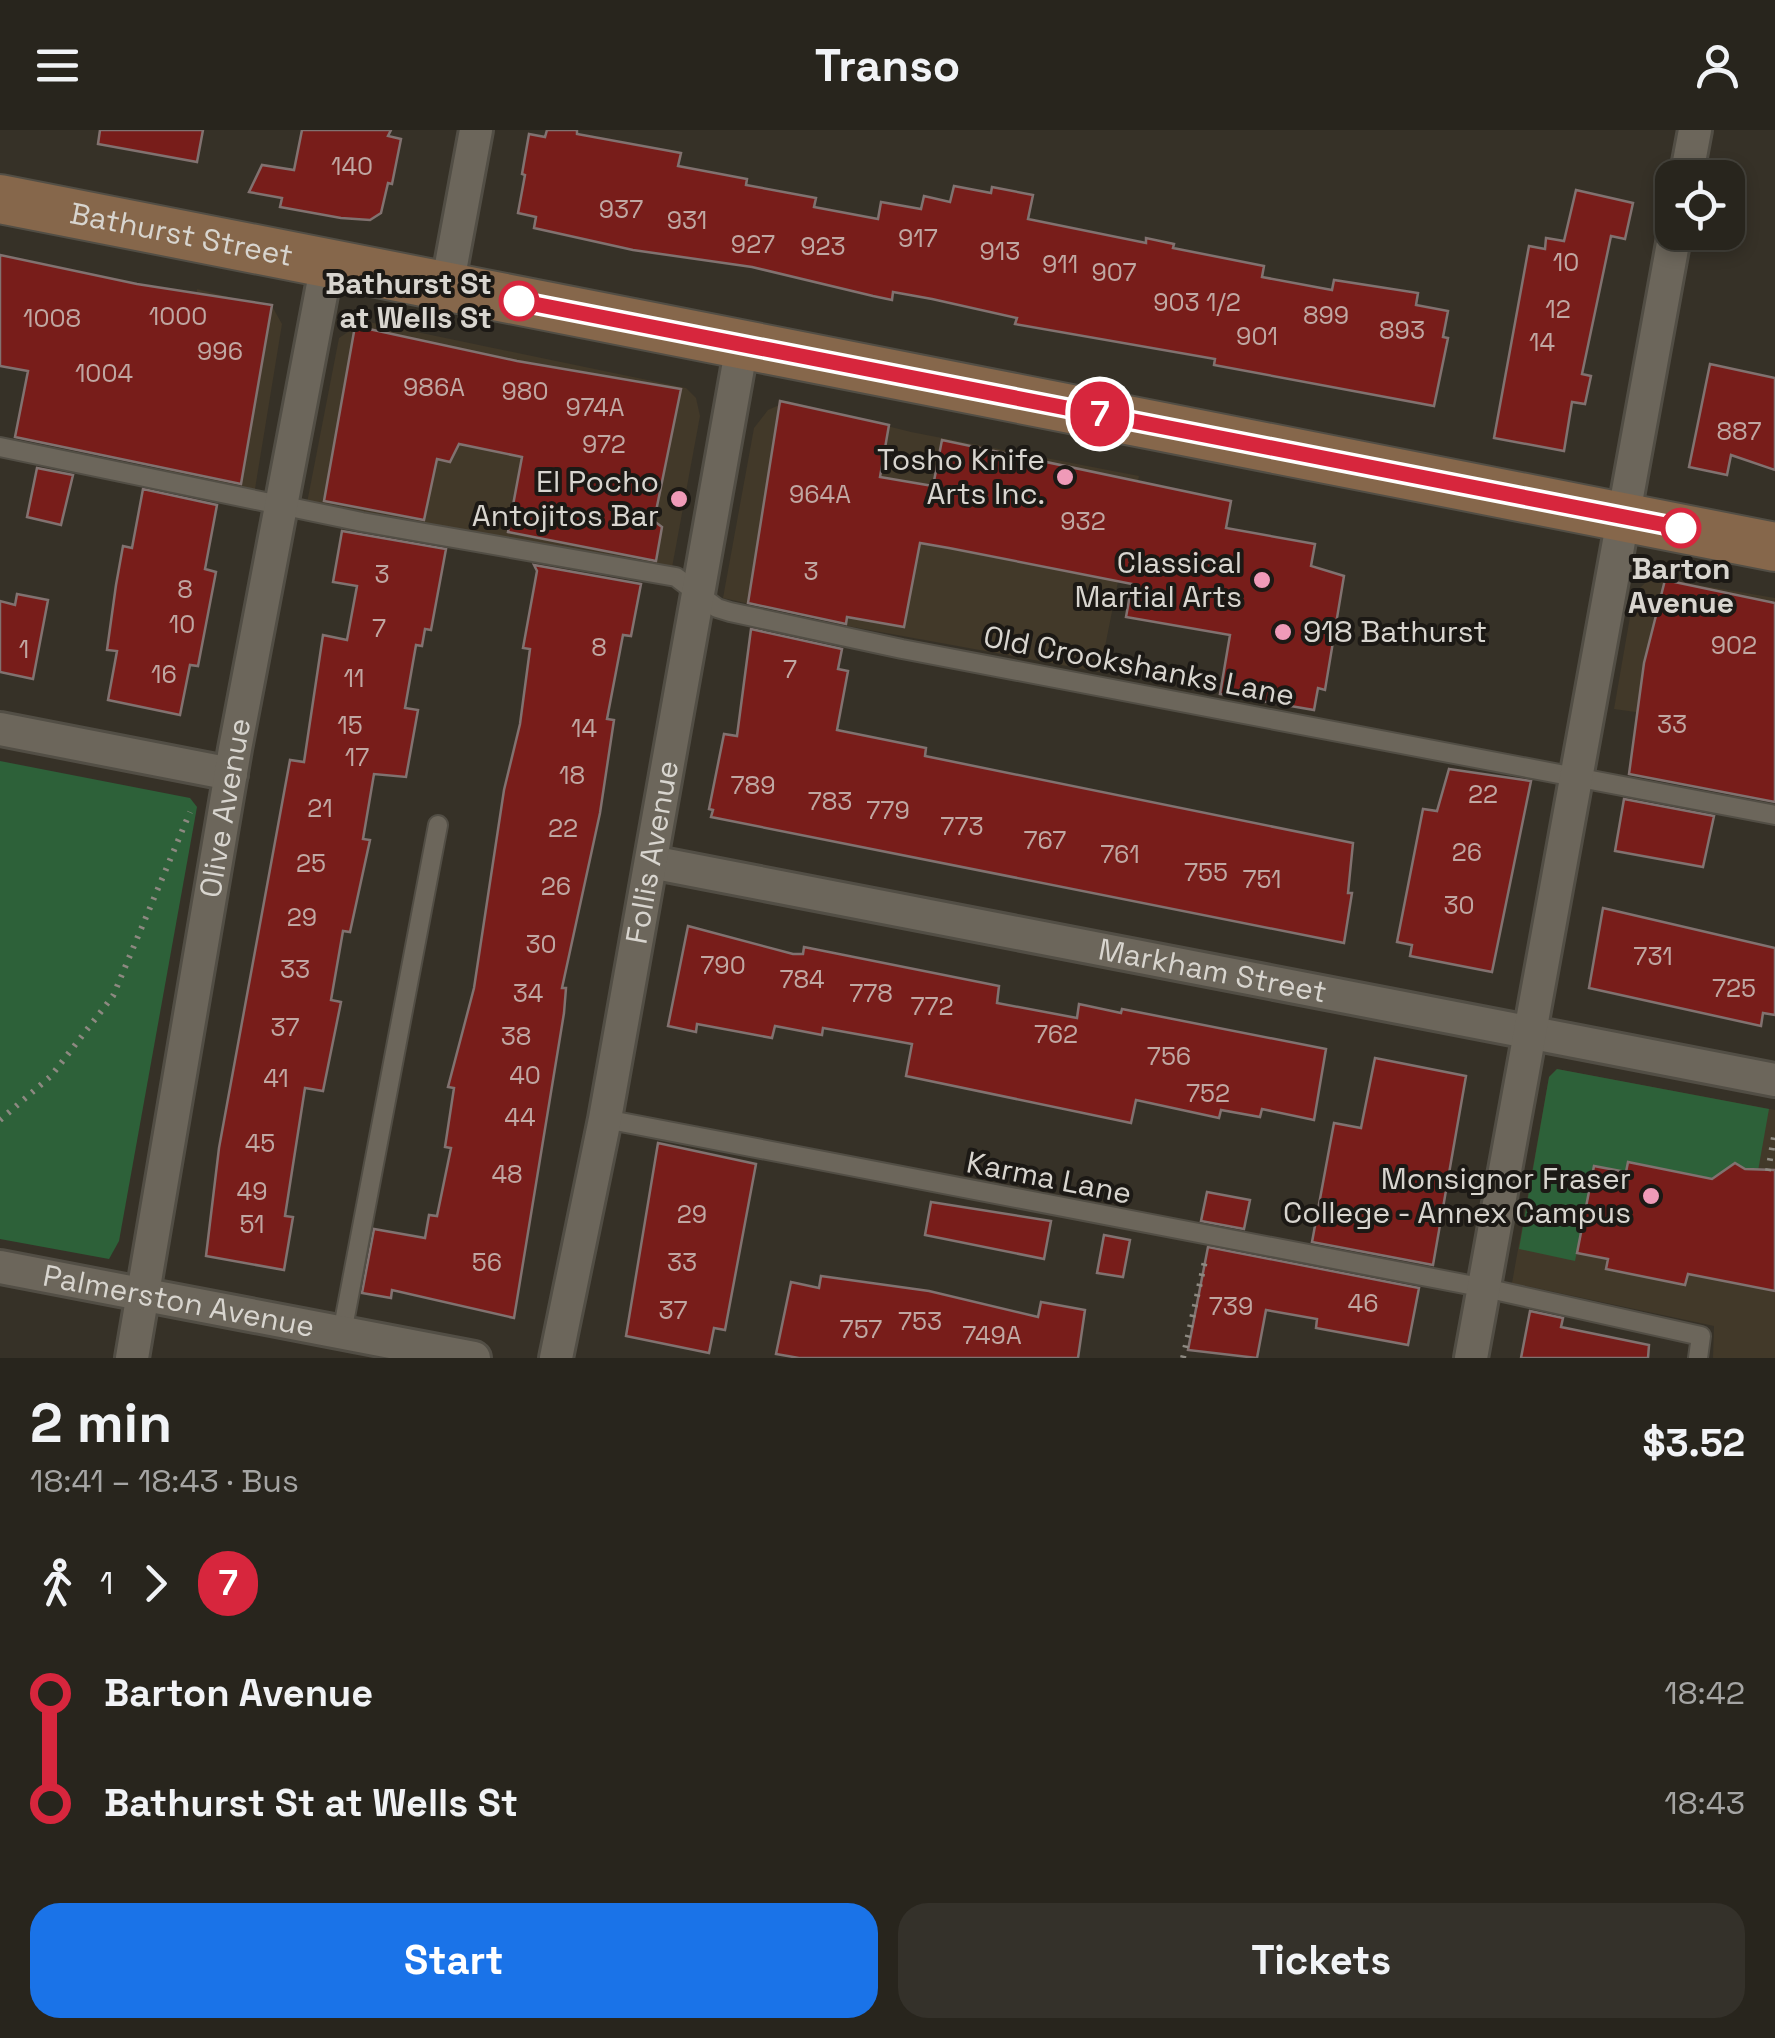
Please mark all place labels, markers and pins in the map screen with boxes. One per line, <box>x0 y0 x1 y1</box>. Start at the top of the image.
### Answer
place label: Bathurst St at Wells St <box>325 264 492 337</box>
marker: Bathurst St at Wells St <box>500 282 538 320</box>
place label: Tosho Knife Arts Inc. <box>877 440 1045 513</box>
place label: El Pocho Antojitos Bar <box>472 462 659 535</box>
marker: Tosho Knife Arts Inc. <box>1054 466 1076 488</box>
marker: El Pocho Antojitos Bar <box>668 488 690 510</box>
marker: Barton Avenue <box>1662 509 1700 547</box>
place label: Classical Martial Arts <box>1075 543 1242 616</box>
place label: Barton Avenue <box>1628 549 1734 622</box>
marker: Classical Martial Arts <box>1251 569 1273 591</box>
place label: 918 Bathurst <box>1303 612 1487 651</box>
marker: 918 Bathurst <box>1272 621 1294 643</box>
place label: Monsignor Fraser College - Annex Campus <box>1283 1159 1631 1232</box>
marker: Monsignor Fraser College - Annex Campus <box>1640 1185 1662 1207</box>

